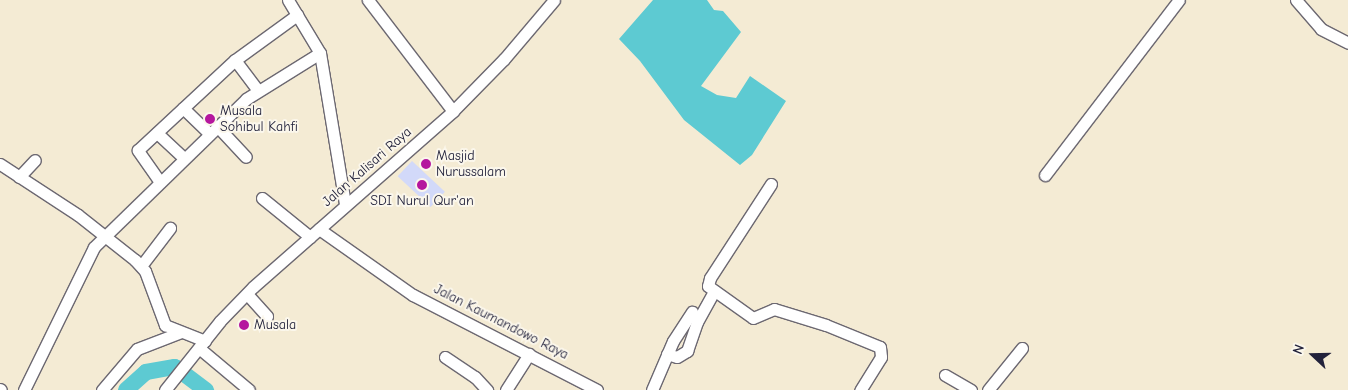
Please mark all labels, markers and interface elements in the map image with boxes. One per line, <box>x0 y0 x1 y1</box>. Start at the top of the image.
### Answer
place label: Musala Sohibul Kahfi <box>220 103 298 136</box>
marker: Musala Sohibul Kahfi <box>204 113 216 125</box>
street label: Jalan Kalisari Raya <box>319 124 415 210</box>
place label: Masjid Nurussalam <box>436 148 506 180</box>
marker: Masjid Nurussalam <box>420 158 432 170</box>
marker: SDI Nurul Qur'an <box>416 179 428 191</box>
place label: SDI Nurul Qur'an <box>370 193 474 209</box>
street label: Jalan Kaumandowo Raya <box>431 281 571 363</box>
place label: Musala <box>254 317 296 333</box>
marker: Musala <box>238 319 250 331</box>
north arrow <box>1288 330 1338 380</box>
text: N <box>1289 342 1308 357</box>

